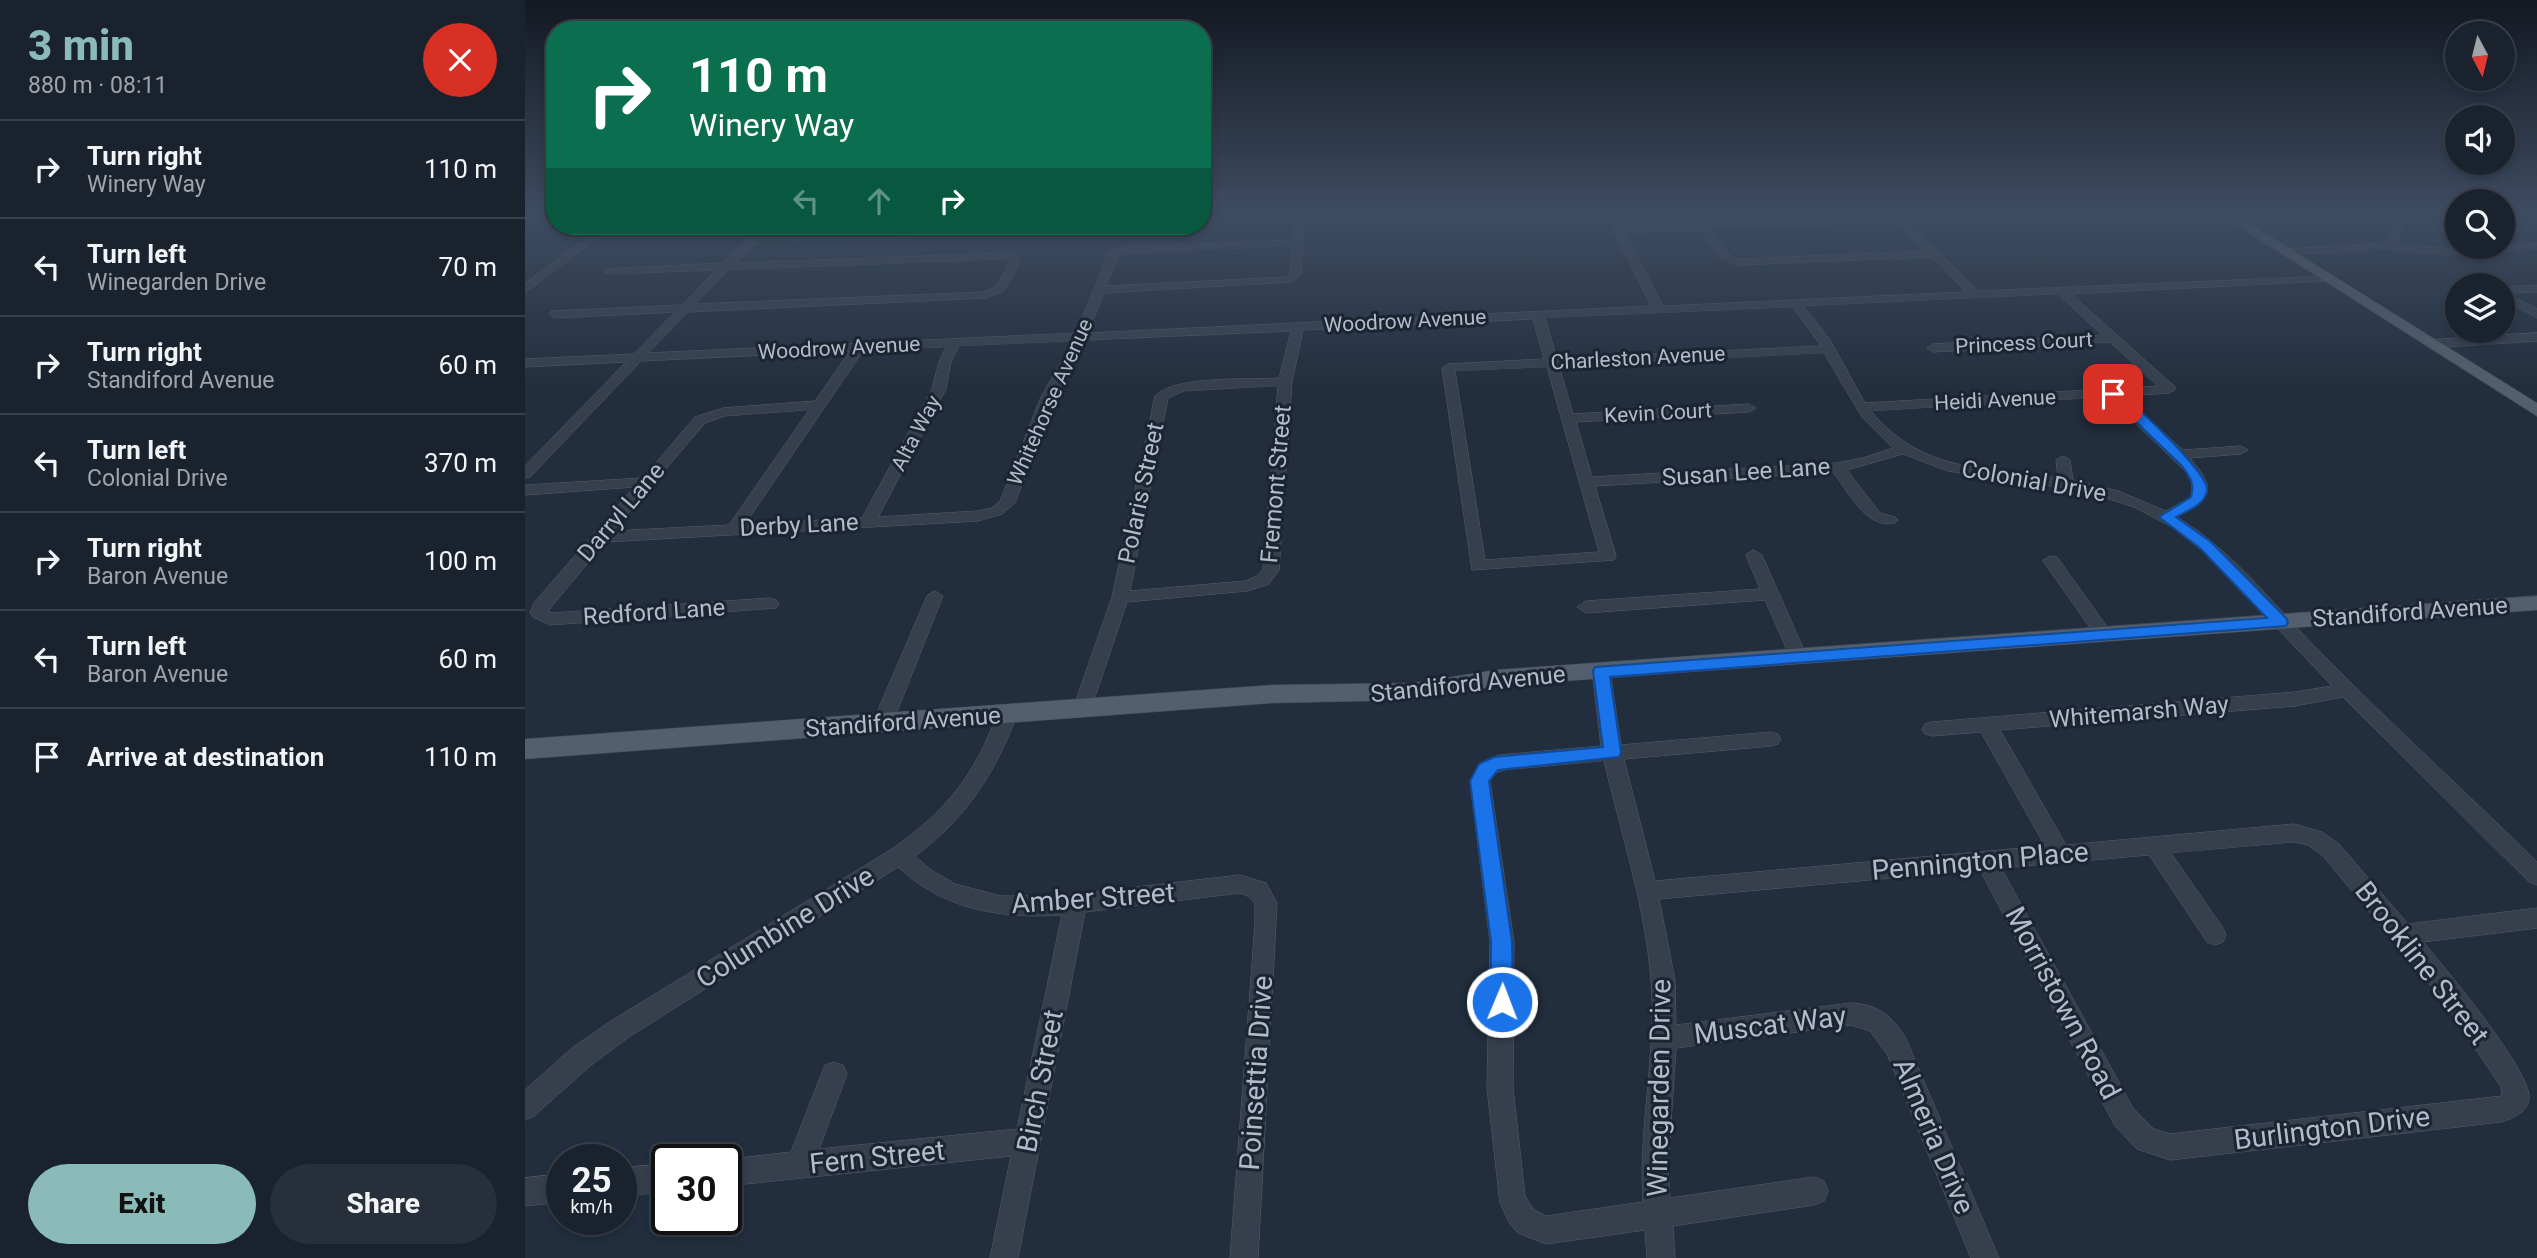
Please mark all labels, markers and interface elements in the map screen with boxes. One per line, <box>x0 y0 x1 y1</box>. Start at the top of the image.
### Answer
text: 3 min <box>28 21 134 70</box>
north arrow <box>2445 21 2515 91</box>
map controls <box>2445 21 2515 343</box>
button: close <box>423 23 497 97</box>
text: 110 m <box>689 47 828 104</box>
icon: right <box>574 49 665 140</box>
text: 880 m · 08:11 <box>28 72 167 99</box>
button: sound <box>2445 105 2515 175</box>
text: Winery Way <box>689 106 854 144</box>
text: Turn right <box>87 141 202 171</box>
icon: right <box>28 150 66 188</box>
text: 110 m <box>424 154 497 184</box>
text: Winery Way <box>87 171 206 198</box>
icon: left <box>787 182 825 220</box>
icon: ahead <box>860 182 898 220</box>
icon: right <box>933 182 971 220</box>
button: search <box>2445 189 2515 259</box>
text: Turn left <box>87 239 186 269</box>
icon: left <box>28 248 66 286</box>
text: 70 m <box>439 252 497 282</box>
text: Winegarden Drive <box>87 269 266 296</box>
button: layers <box>2445 273 2515 343</box>
street label: Woodrow Avenue <box>1323 305 1487 337</box>
street label: Whitehorse Avenue <box>1002 315 1098 489</box>
street label: Princess Court <box>1955 327 2094 359</box>
street label: Woodrow Avenue <box>757 332 921 364</box>
text: Turn right <box>87 337 202 367</box>
street label: Charleston Avenue <box>1550 341 1726 375</box>
icon: right <box>28 346 66 384</box>
text: 60 m <box>439 350 497 380</box>
pin <box>2083 364 2143 424</box>
text: Standiford Avenue <box>87 367 275 394</box>
icon: arrive <box>2094 375 2132 413</box>
street label: Heidi Avenue <box>1933 385 2057 415</box>
street label: Alta Way <box>886 391 946 475</box>
street label: Kevin Court <box>1604 398 1713 428</box>
street label: Fremont Street <box>1255 404 1297 564</box>
street label: Polaris Street <box>1112 420 1170 566</box>
text: Turn left <box>87 435 186 465</box>
icon: left <box>28 444 66 482</box>
text: 370 m <box>424 448 497 478</box>
street label: Susan Lee Lane <box>1661 452 1831 492</box>
street label: Colonial Drive <box>1959 454 2109 508</box>
street label: Darryl Lane <box>572 457 670 567</box>
text: Colonial Drive <box>87 465 228 492</box>
street label: Derby Lane <box>739 508 859 542</box>
text: Turn right <box>87 533 202 563</box>
icon: right <box>28 542 66 580</box>
text: 100 m <box>424 546 497 576</box>
text: Baron Avenue <box>87 563 228 590</box>
street label: Standiford Avenue <box>2311 591 2509 633</box>
street label: Redford Lane <box>582 593 726 631</box>
text: Turn left <box>87 631 186 661</box>
icon: left <box>28 640 66 678</box>
text: 60 m <box>439 644 497 674</box>
street label: Standiford Avenue <box>1369 660 1567 708</box>
text: Baron Avenue <box>87 661 228 688</box>
street label: Whitemarsh Way <box>2048 690 2230 734</box>
street label: Standiford Avenue <box>804 701 1002 743</box>
icon: arrive <box>28 738 66 776</box>
text: Arrive at destination <box>87 742 324 772</box>
text: 110 m <box>424 742 497 772</box>
street label: Pennington Place <box>1870 835 2090 887</box>
street label: Columbine Drive <box>690 859 880 995</box>
street label: Brookline Street <box>2348 875 2496 1051</box>
street label: Amber Street <box>1010 876 1176 920</box>
street label: Morristown Road <box>1998 901 2128 1105</box>
position arrow <box>1465 965 1539 1039</box>
street label: Poinsettia Drive <box>1233 974 1279 1172</box>
street label: Winegarden Drive <box>1641 979 1677 1197</box>
street label: Muscat Way <box>1692 999 1848 1051</box>
street label: Birch Street <box>1010 1007 1070 1155</box>
street label: Almeria Drive <box>1886 1053 1982 1219</box>
street label: Burlington Drive <box>2232 1100 2432 1156</box>
street label: Fern Street <box>808 1133 946 1181</box>
speed limit sign: 30 <box>651 1144 742 1235</box>
text: 25 <box>571 1160 612 1201</box>
button: Exit <box>28 1164 256 1244</box>
button: Share <box>270 1164 497 1244</box>
text: km/h <box>570 1196 613 1217</box>

